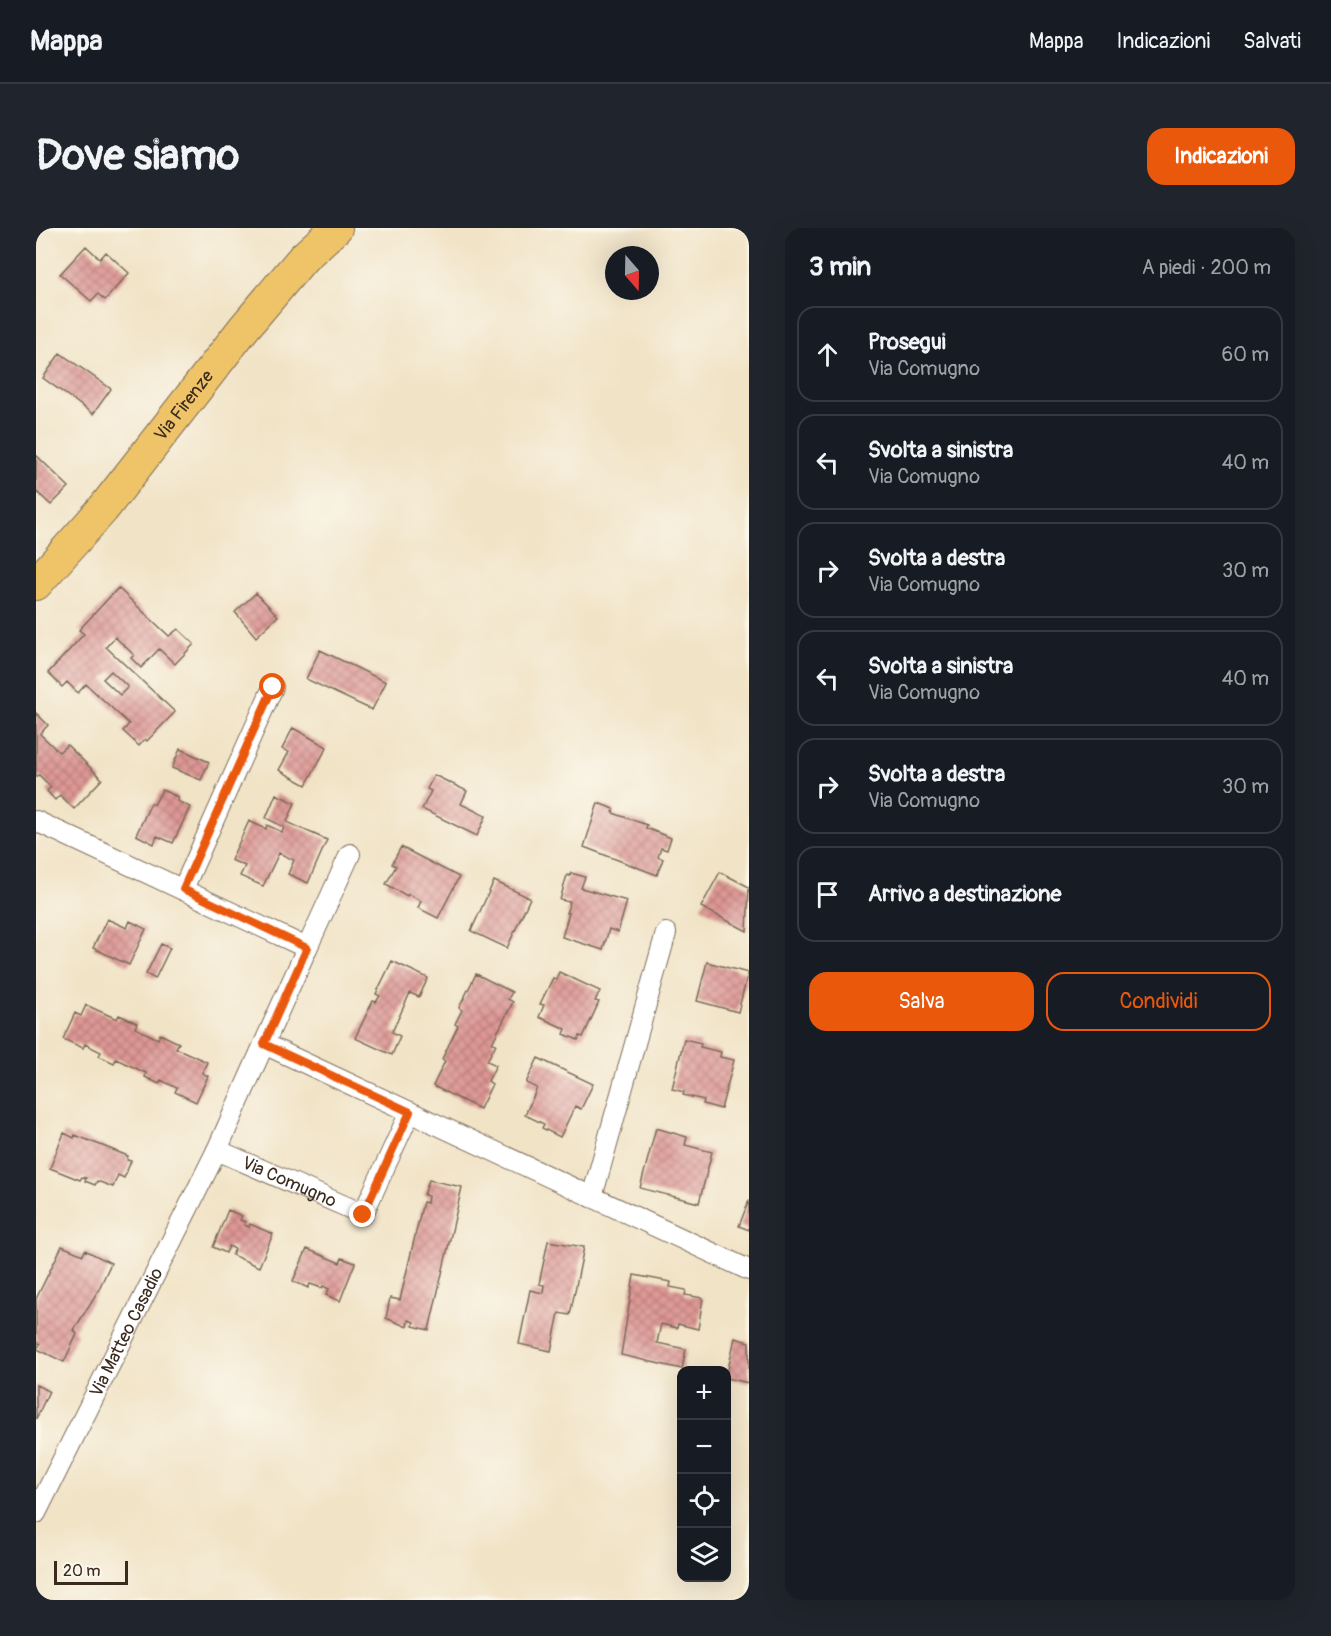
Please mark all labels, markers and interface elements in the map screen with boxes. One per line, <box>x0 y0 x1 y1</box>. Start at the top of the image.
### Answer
text: Mappa <box>30 24 103 59</box>
text: Mappa <box>1029 28 1084 55</box>
text: Indicazioni <box>1117 28 1210 55</box>
text: Salvati <box>1243 28 1301 55</box>
button: Indicazioni <box>1147 128 1295 185</box>
text: Dove siamo <box>36 130 239 182</box>
north arrow <box>605 246 659 300</box>
text: 3 min <box>809 251 871 283</box>
text: A piedi · 200 m <box>1142 255 1271 280</box>
text: Prosegui <box>868 328 946 356</box>
icon: ahead <box>811 338 844 371</box>
text: 60 m <box>1222 342 1269 367</box>
text: Via Comugno <box>868 356 980 381</box>
street label: Via Firenze <box>149 365 219 445</box>
text: Svolta a sinistra <box>868 436 1013 464</box>
icon: left <box>811 446 844 479</box>
text: 40 m <box>1222 450 1269 475</box>
text: Via Comugno <box>868 464 980 489</box>
text: Svolta a destra <box>868 544 1005 572</box>
icon: right <box>811 554 844 587</box>
text: 30 m <box>1222 558 1269 583</box>
text: Via Comugno <box>868 572 980 597</box>
text: Svolta a sinistra <box>868 652 1013 680</box>
icon: left <box>811 662 844 695</box>
text: 40 m <box>1222 666 1269 691</box>
route start <box>259 673 285 699</box>
text: Via Comugno <box>868 680 980 705</box>
text: Svolta a destra <box>868 760 1005 788</box>
icon: right <box>811 770 844 803</box>
text: 30 m <box>1222 774 1269 799</box>
text: Via Comugno <box>868 788 980 813</box>
icon: arrive <box>811 878 844 911</box>
text: Arrivo a destinazione <box>868 880 1061 908</box>
button: Salva <box>809 972 1034 1031</box>
button: Condividi <box>1046 972 1271 1031</box>
street label: Via Comugno <box>239 1151 341 1213</box>
route end <box>349 1201 375 1227</box>
street label: Via Matteo Casadio <box>84 1263 168 1401</box>
map controls <box>677 1366 731 1582</box>
button: + <box>677 1366 731 1420</box>
button: − <box>677 1420 731 1474</box>
button: locate <box>677 1474 731 1528</box>
button: layers <box>677 1528 731 1582</box>
scale bar <box>54 1558 128 1586</box>
text: 20 m <box>63 1561 101 1581</box>

